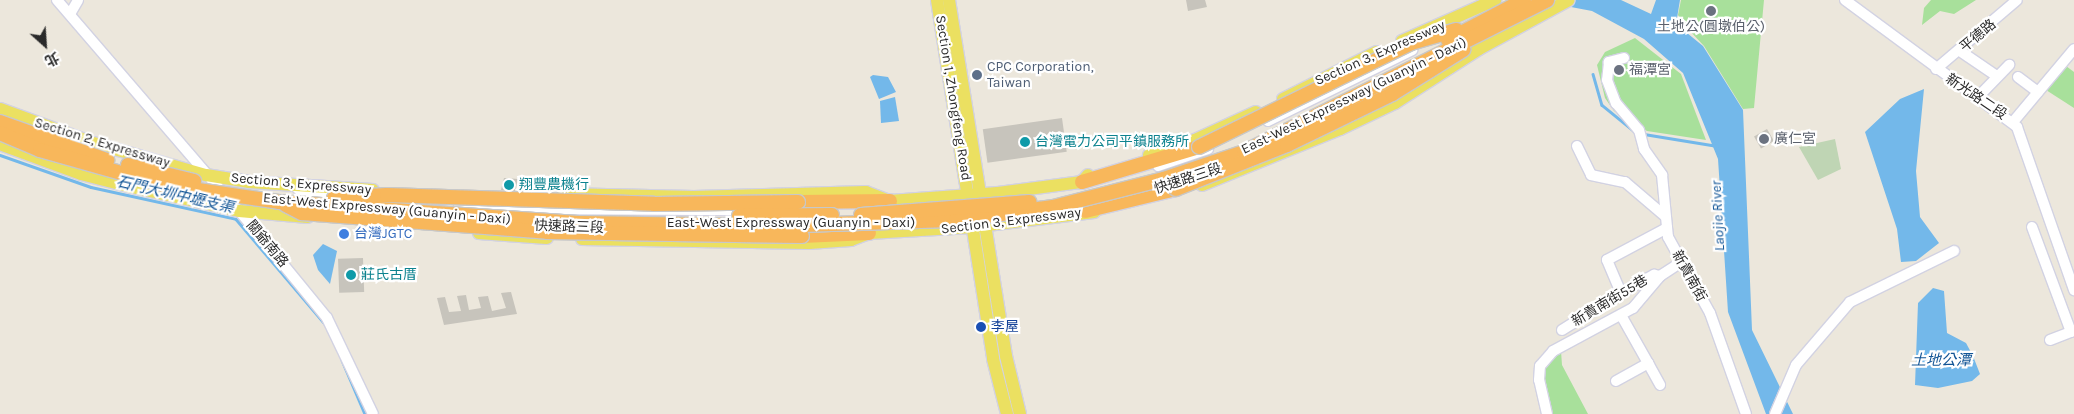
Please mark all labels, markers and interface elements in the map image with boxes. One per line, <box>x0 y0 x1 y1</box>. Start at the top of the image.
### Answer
marker: 土地公(圓墩伯公) <box>1705 5 1717 17</box>
street label: Section 1, Zhongfeng Road <box>932 14 974 182</box>
street label: 平德路 <box>1957 16 1999 56</box>
street label: Section 3, Expressway <box>1312 17 1448 89</box>
place label: 土地公(圓墩伯公) <box>1657 19 1765 35</box>
north arrow <box>20 20 70 70</box>
street label: East-West Expressway (Guanyin - Daxi) <box>1239 34 1469 158</box>
text: 北 <box>42 48 62 70</box>
place label: CPC Corporation, Taiwan <box>987 59 1094 92</box>
place label: 福潭宮 <box>1629 62 1671 78</box>
marker: 福潭宮 <box>1613 64 1625 76</box>
marker: CPC Corporation, Taiwan <box>971 69 983 81</box>
street label: 新光路二段 <box>1942 70 2010 124</box>
street label: Section 2, Expressway <box>32 114 172 172</box>
place label: 廣仁宮 <box>1774 131 1816 147</box>
marker: 廣仁宮 <box>1758 133 1770 145</box>
place label: 台灣電力公司平鎮服務所 <box>1035 134 1189 150</box>
marker: 台灣電力公司平鎮服務所 <box>1019 136 1031 148</box>
street label: 快速路三段 <box>1152 160 1224 198</box>
street label: Section 3, Expressway <box>230 169 372 199</box>
water label: 石門大圳中壢支渠 <box>115 173 235 217</box>
place label: 翔豐農機行 <box>519 177 589 193</box>
marker: 翔豐農機行 <box>503 179 515 191</box>
water label: Laojie River <box>1707 180 1729 252</box>
street label: East-West Expressway (Guanyin - Daxi) <box>262 190 512 228</box>
street label: Section 3, Expressway <box>940 204 1082 238</box>
street label: East-West Expressway (Guanyin - Daxi) <box>667 215 915 231</box>
street label: 關爺南路 <box>243 217 291 271</box>
street label: 快速路三段 <box>534 217 604 237</box>
place label: 台灣JGTC <box>354 226 412 242</box>
marker: 台灣JGTC <box>338 228 350 240</box>
street label: 新貴南街 <box>1668 247 1710 305</box>
place label: 莊氏古厝 <box>361 267 417 283</box>
marker: 莊氏古厝 <box>345 269 357 281</box>
street label: 新貴南街55巷 <box>1569 272 1651 330</box>
place label: 李屋 <box>991 319 1019 335</box>
marker: 李屋 <box>975 321 987 333</box>
water label: 土地公潭 <box>1911 352 1971 370</box>

